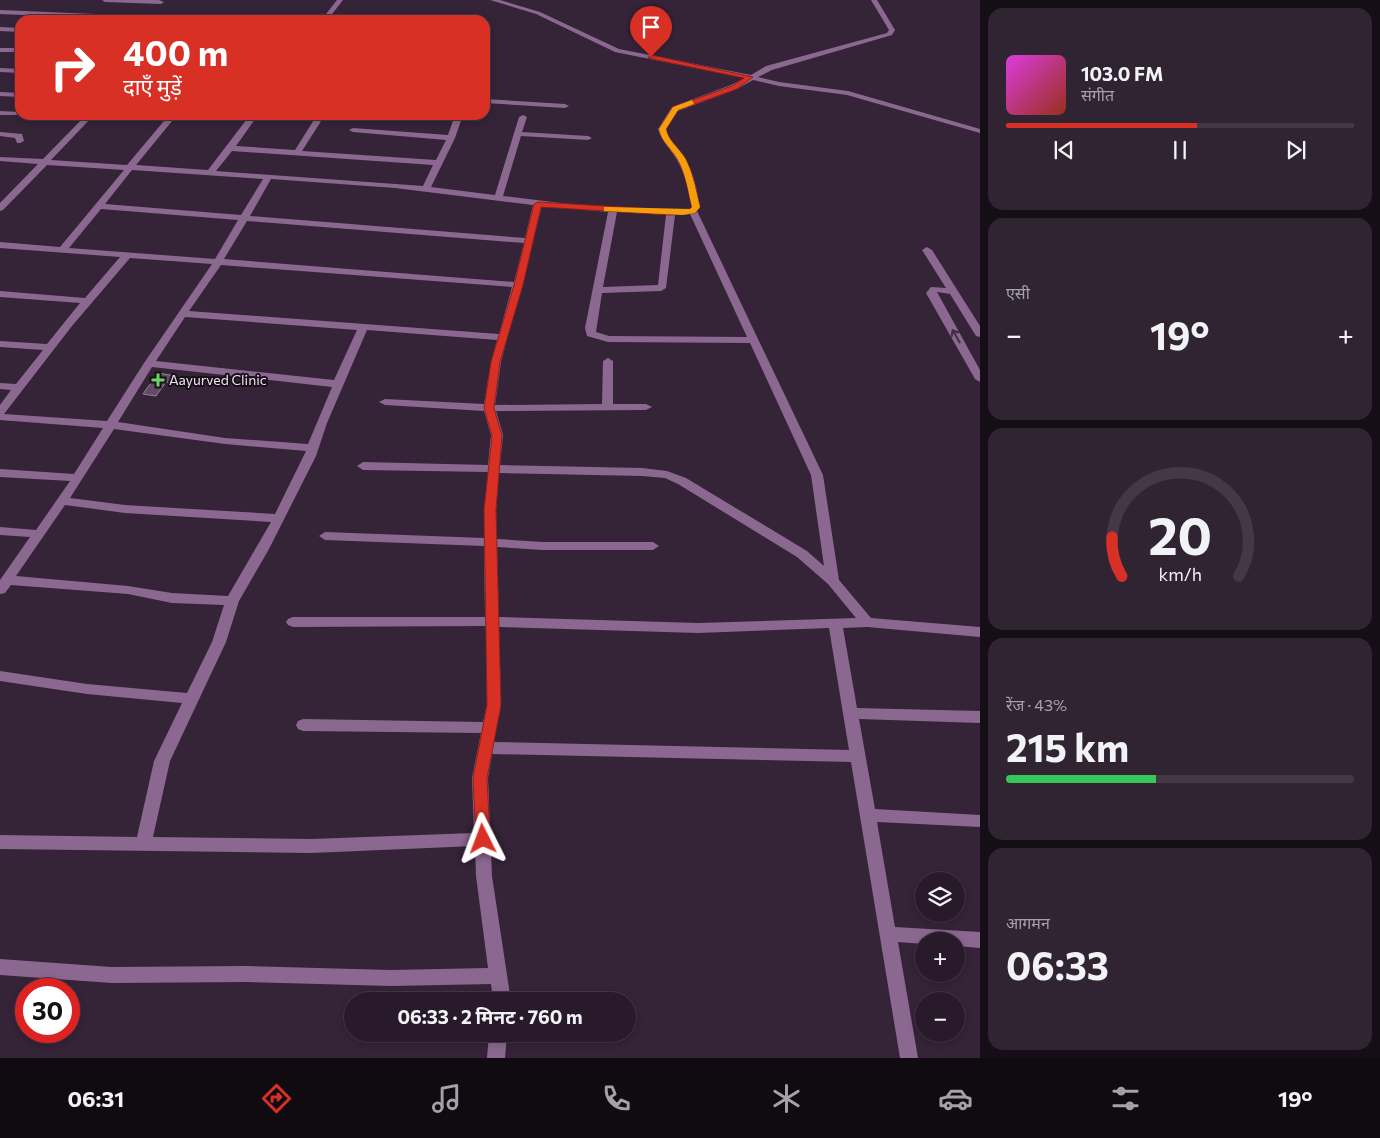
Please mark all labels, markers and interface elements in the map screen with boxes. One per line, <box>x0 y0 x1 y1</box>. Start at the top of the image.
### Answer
pin <box>630 6 672 57</box>
icon: arrive <box>637 13 665 41</box>
text: 400 m <box>123 30 228 73</box>
icon: right <box>40 35 105 100</box>
text: 103.0 FM <box>1081 62 1163 85</box>
text: दाएँ मुड़ें <box>123 73 182 100</box>
text: संगीत <box>1081 85 1114 104</box>
icon: previous <box>1050 136 1078 164</box>
icon: pause <box>1166 136 1194 164</box>
icon: next <box>1282 136 1310 164</box>
text: एसी <box>1006 283 1030 302</box>
text: 19° <box>1150 311 1210 358</box>
text: − <box>1006 317 1022 351</box>
text: + <box>1338 317 1354 351</box>
one-way arrow <box>951 329 961 344</box>
place label: Aayurved Clinic <box>169 371 267 388</box>
marker: Aayurved Clinic <box>151 373 165 387</box>
text: 20 <box>1148 502 1212 566</box>
text: km/h <box>1158 563 1202 585</box>
text: रेंज · 43% <box>1006 695 1067 714</box>
text: 215 km <box>1006 723 1129 770</box>
position arrow <box>456 812 508 864</box>
map controls <box>915 872 965 1042</box>
button: layers <box>915 872 965 922</box>
text: आगमन <box>1006 913 1050 932</box>
button: + <box>915 932 965 982</box>
text: 06:33 <box>1006 941 1109 988</box>
speed limit sign: 30 <box>15 978 80 1043</box>
button: − <box>915 992 965 1042</box>
text: 06:33 · 2 मिनट · 760 m <box>397 1005 583 1028</box>
icon: directions <box>259 1081 294 1116</box>
icon: music <box>429 1081 464 1116</box>
icon: phone <box>599 1081 634 1116</box>
icon: climate <box>769 1081 804 1116</box>
icon: car <box>938 1081 973 1116</box>
icon: filters <box>1108 1081 1143 1116</box>
text: 06:31 <box>67 1085 124 1112</box>
text: 19° <box>1278 1085 1313 1112</box>

